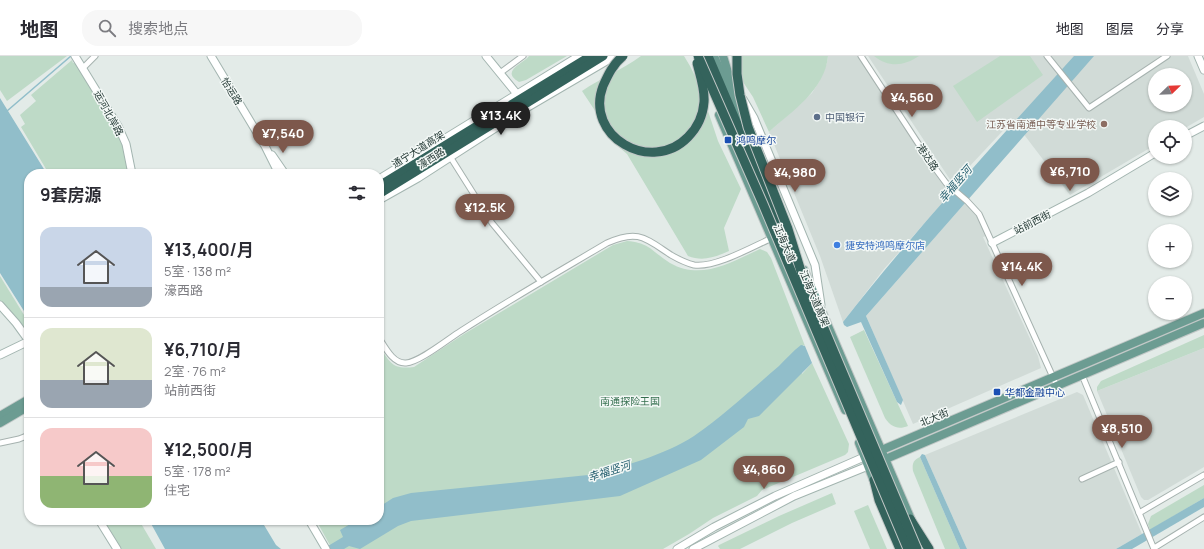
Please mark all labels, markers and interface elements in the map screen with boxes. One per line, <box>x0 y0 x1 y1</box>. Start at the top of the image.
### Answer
search box <box>82 10 362 46</box>
text: 地图 <box>20 16 58 42</box>
icon: search <box>96 17 118 39</box>
text: 搜索地点 <box>128 18 188 39</box>
text: 地图 <box>1056 19 1084 38</box>
text: 图层 <box>1106 19 1134 38</box>
text: 分享 <box>1156 19 1184 38</box>
north arrow <box>1148 68 1192 112</box>
map controls <box>1148 68 1192 320</box>
street label: 怡运路 <box>218 75 246 107</box>
pin: ¥4,560 <box>879 84 945 118</box>
street label: 运河北岸路 <box>91 88 127 138</box>
text: ¥4,560 <box>891 88 933 106</box>
pin: ¥13.4K <box>468 102 534 136</box>
text: ¥13.4K <box>480 106 522 124</box>
place label: 中国银行 <box>825 110 865 124</box>
marker: 中国银行 <box>812 112 822 122</box>
place label: 江苏省南通中等专业学校 <box>986 117 1096 131</box>
marker: 江苏省南通中等专业学校 <box>1099 119 1109 129</box>
pin: ¥7,540 <box>250 120 316 154</box>
button: locate <box>1148 120 1192 164</box>
text: ¥7,540 <box>262 124 304 142</box>
street label: 通宁大道高架 <box>389 127 447 171</box>
place label: 鸿鸣摩尔 <box>736 133 776 147</box>
marker: 鸿鸣摩尔 <box>723 135 733 145</box>
street label: 港达路 <box>914 141 942 173</box>
street label: 濠西路 <box>415 144 447 172</box>
pin: ¥6,710 <box>1037 158 1103 192</box>
pin: ¥4,980 <box>762 159 828 193</box>
water label: 幸福竖河 <box>935 161 976 205</box>
text: ¥6,710 <box>1049 162 1091 180</box>
text: ¥4,980 <box>773 163 817 181</box>
button: layers <box>1148 172 1192 216</box>
icon: filters <box>346 182 368 204</box>
text: 9套房源 <box>40 183 102 206</box>
pin: ¥12.5K <box>452 194 518 228</box>
text: ¥12.5K <box>464 198 506 216</box>
street label: 站前西街 <box>1011 207 1053 237</box>
street label: 江海大道 <box>771 222 799 264</box>
button: + <box>1148 224 1192 268</box>
text: ¥13,400/月 <box>164 238 254 261</box>
place label: 捷安特鸿鸣摩尔店 <box>845 238 925 252</box>
marker: 捷安特鸿鸣摩尔店 <box>832 240 842 250</box>
icon: home <box>72 243 120 291</box>
pin: ¥14.4K <box>989 253 1055 287</box>
text: ¥14.4K <box>1001 257 1043 275</box>
text: 5室 · 138 m² <box>164 262 231 280</box>
street label: 江海大道高架 <box>797 268 833 328</box>
button: − <box>1148 276 1192 320</box>
text: 濠西路 <box>164 281 203 299</box>
text: ¥6,710/月 <box>164 338 242 361</box>
icon: home <box>72 344 120 392</box>
text: 2室 · 76 m² <box>164 362 226 380</box>
text: 站前西街 <box>164 381 216 399</box>
place label: 华都金融中心 <box>1005 385 1065 399</box>
marker: 华都金融中心 <box>992 387 1002 397</box>
park label: 南通探险王国 <box>600 394 660 408</box>
street label: 北大街 <box>917 405 951 429</box>
pin: ¥8,510 <box>1089 415 1155 449</box>
text: ¥8,510 <box>1101 419 1143 437</box>
text: ¥12,500/月 <box>164 438 254 461</box>
icon: home <box>72 444 120 492</box>
water label: 幸福竖河 <box>586 456 634 484</box>
pin: ¥4,860 <box>731 456 797 490</box>
text: ¥4,860 <box>742 460 786 478</box>
text: 5室 · 178 m² <box>164 462 231 480</box>
text: 住宅 <box>164 481 190 499</box>

